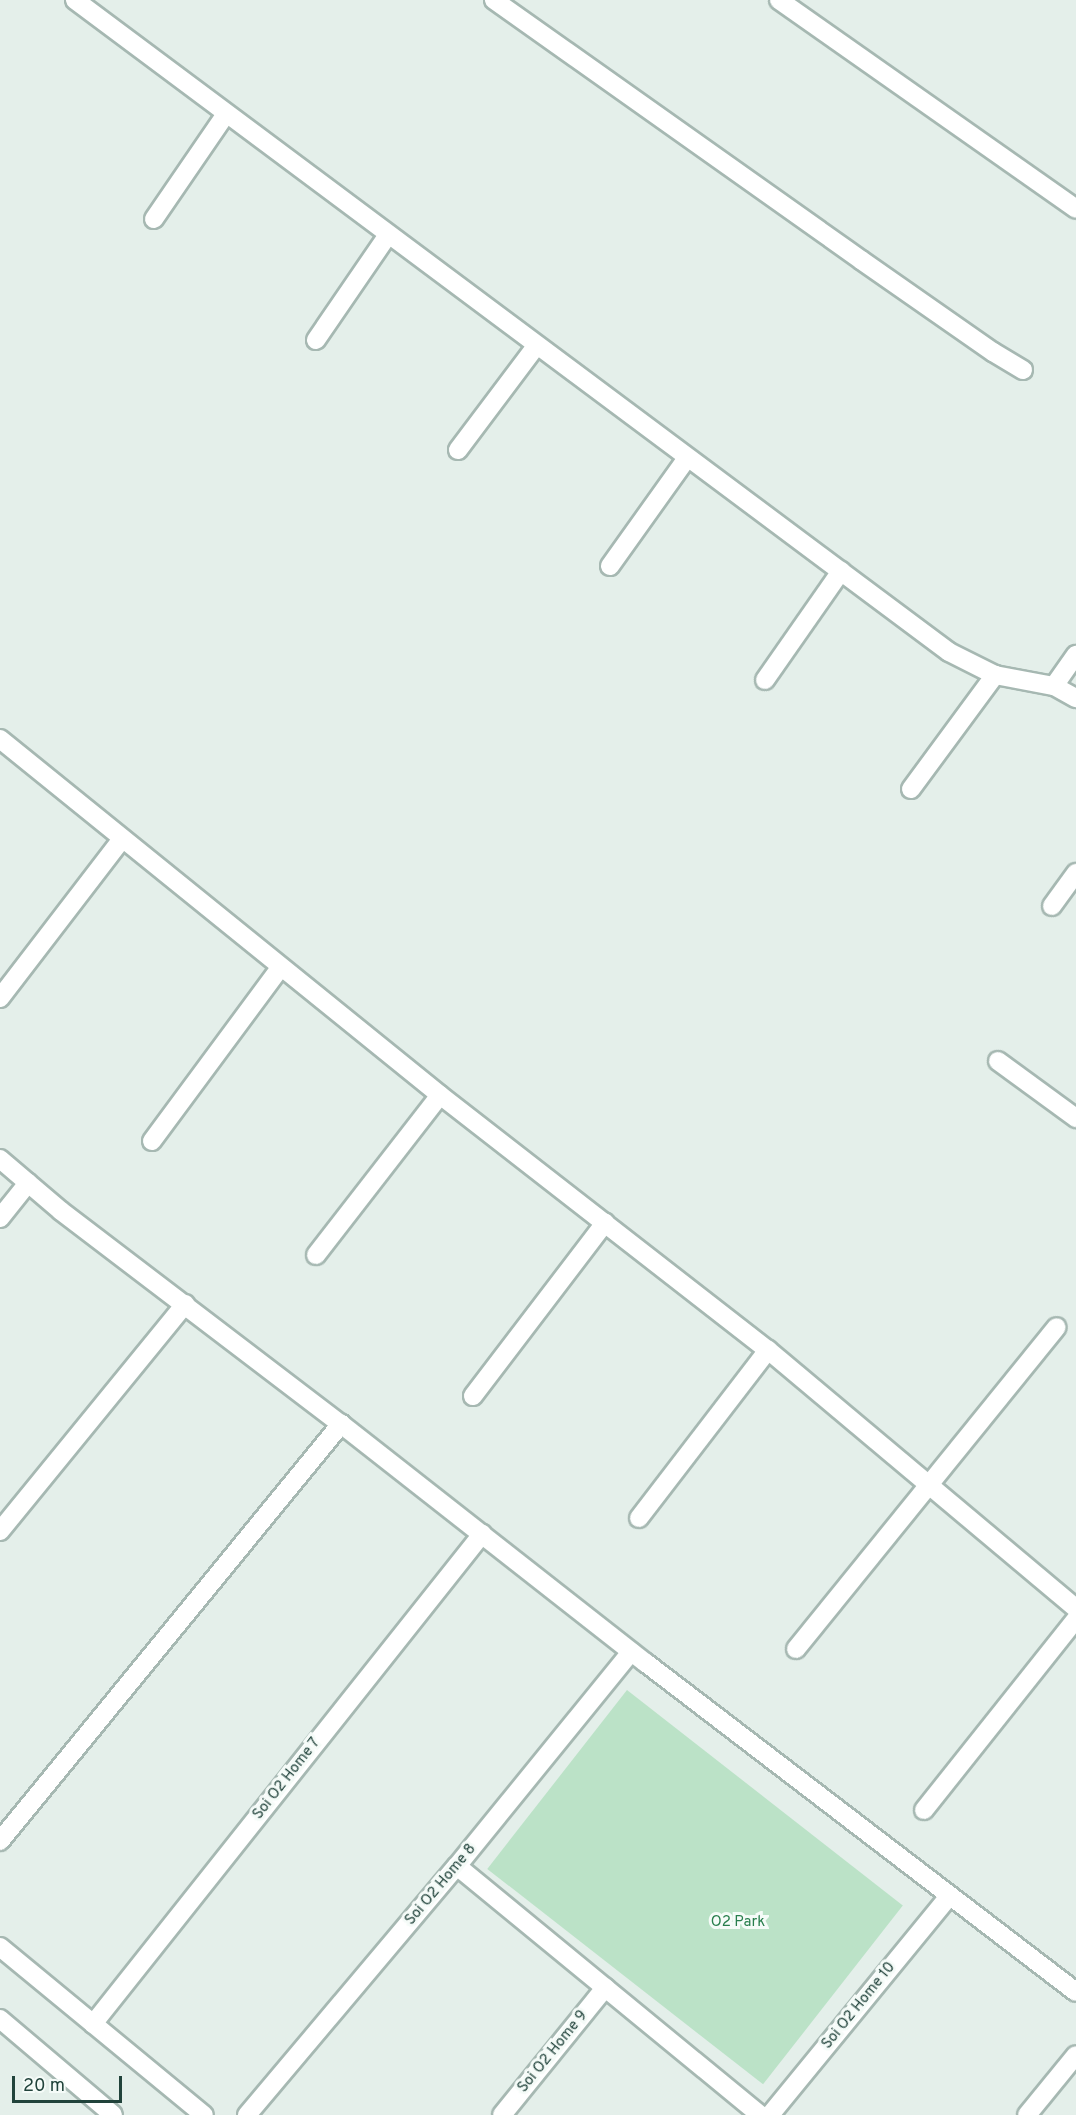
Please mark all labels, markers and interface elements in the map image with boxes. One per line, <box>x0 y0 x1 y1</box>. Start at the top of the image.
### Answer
street label: Soi O2 Home 7 <box>249 1734 325 1824</box>
street label: Soi O2 Home 8 <box>402 1841 480 1929</box>
park label: O2 Park <box>711 1914 765 1932</box>
street label: Soi O2 Home 10 <box>818 1959 900 2053</box>
street label: Soi O2 Home 9 <box>514 2007 592 2097</box>
scale bar <box>15 2064 124 2102</box>
text: 20 m <box>23 2075 65 2098</box>

